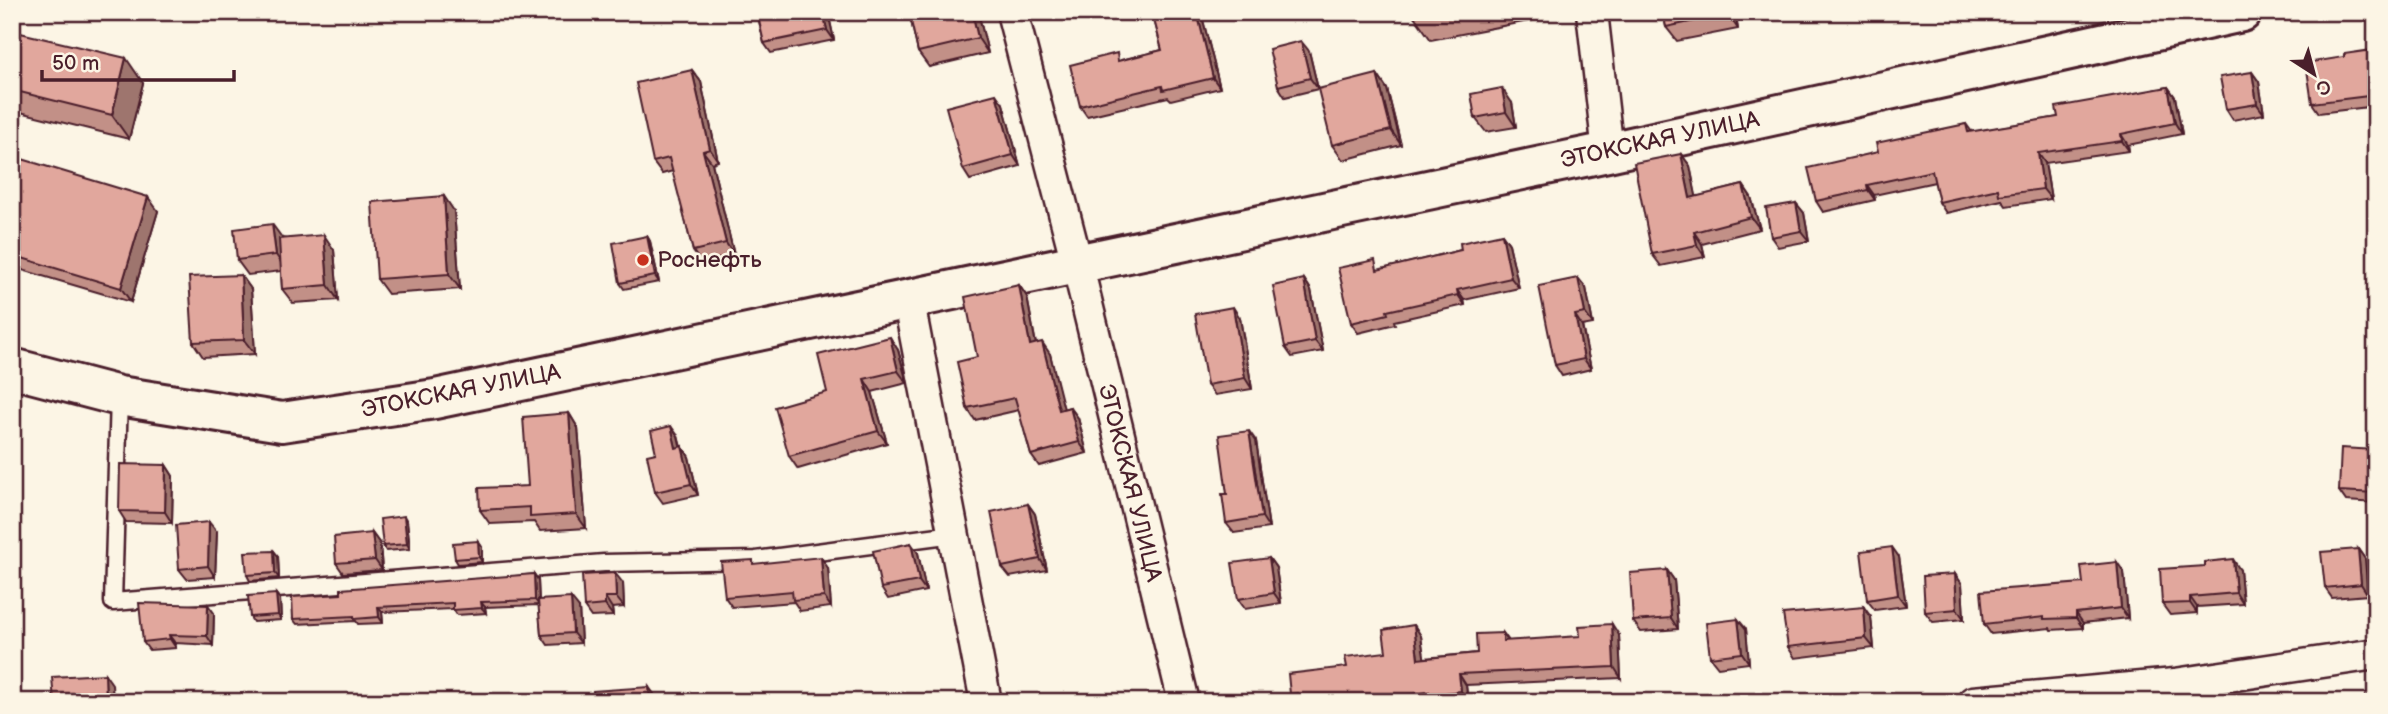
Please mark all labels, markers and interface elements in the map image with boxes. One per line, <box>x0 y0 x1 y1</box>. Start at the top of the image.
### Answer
scale bar <box>42 38 234 82</box>
north arrow <box>2280 38 2350 108</box>
text: 50 m <box>52 51 99 76</box>
text: С <box>2311 73 2335 100</box>
street label: ЭТОКСКАЯ УЛИЦА <box>1558 105 1762 175</box>
place label: Роснефть <box>657 246 762 274</box>
marker: Роснефть <box>635 252 651 268</box>
street label: ЭТОКСКАЯ УЛИЦА <box>359 358 563 424</box>
street label: ЭТОКСКАЯ УЛИЦА <box>1092 382 1168 585</box>

